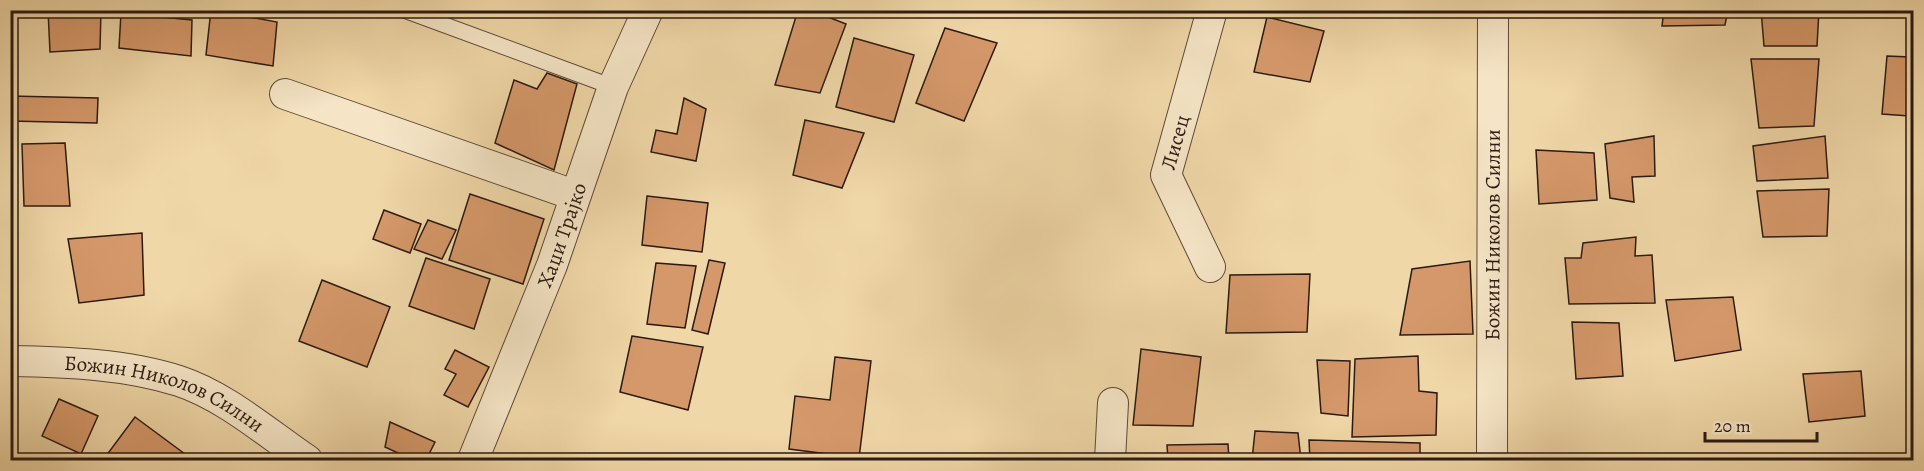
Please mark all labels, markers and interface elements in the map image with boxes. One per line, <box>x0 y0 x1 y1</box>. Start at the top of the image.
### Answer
street label: Лисец <box>1154 112 1196 173</box>
street label: Божин Николов Силни <box>1478 129 1507 341</box>
street label: Хаџи Трајко <box>530 179 593 292</box>
street label: Божин Николов Силни <box>63 349 270 439</box>
scale bar <box>1705 405 1818 443</box>
text: 20 m <box>1714 414 1751 438</box>

